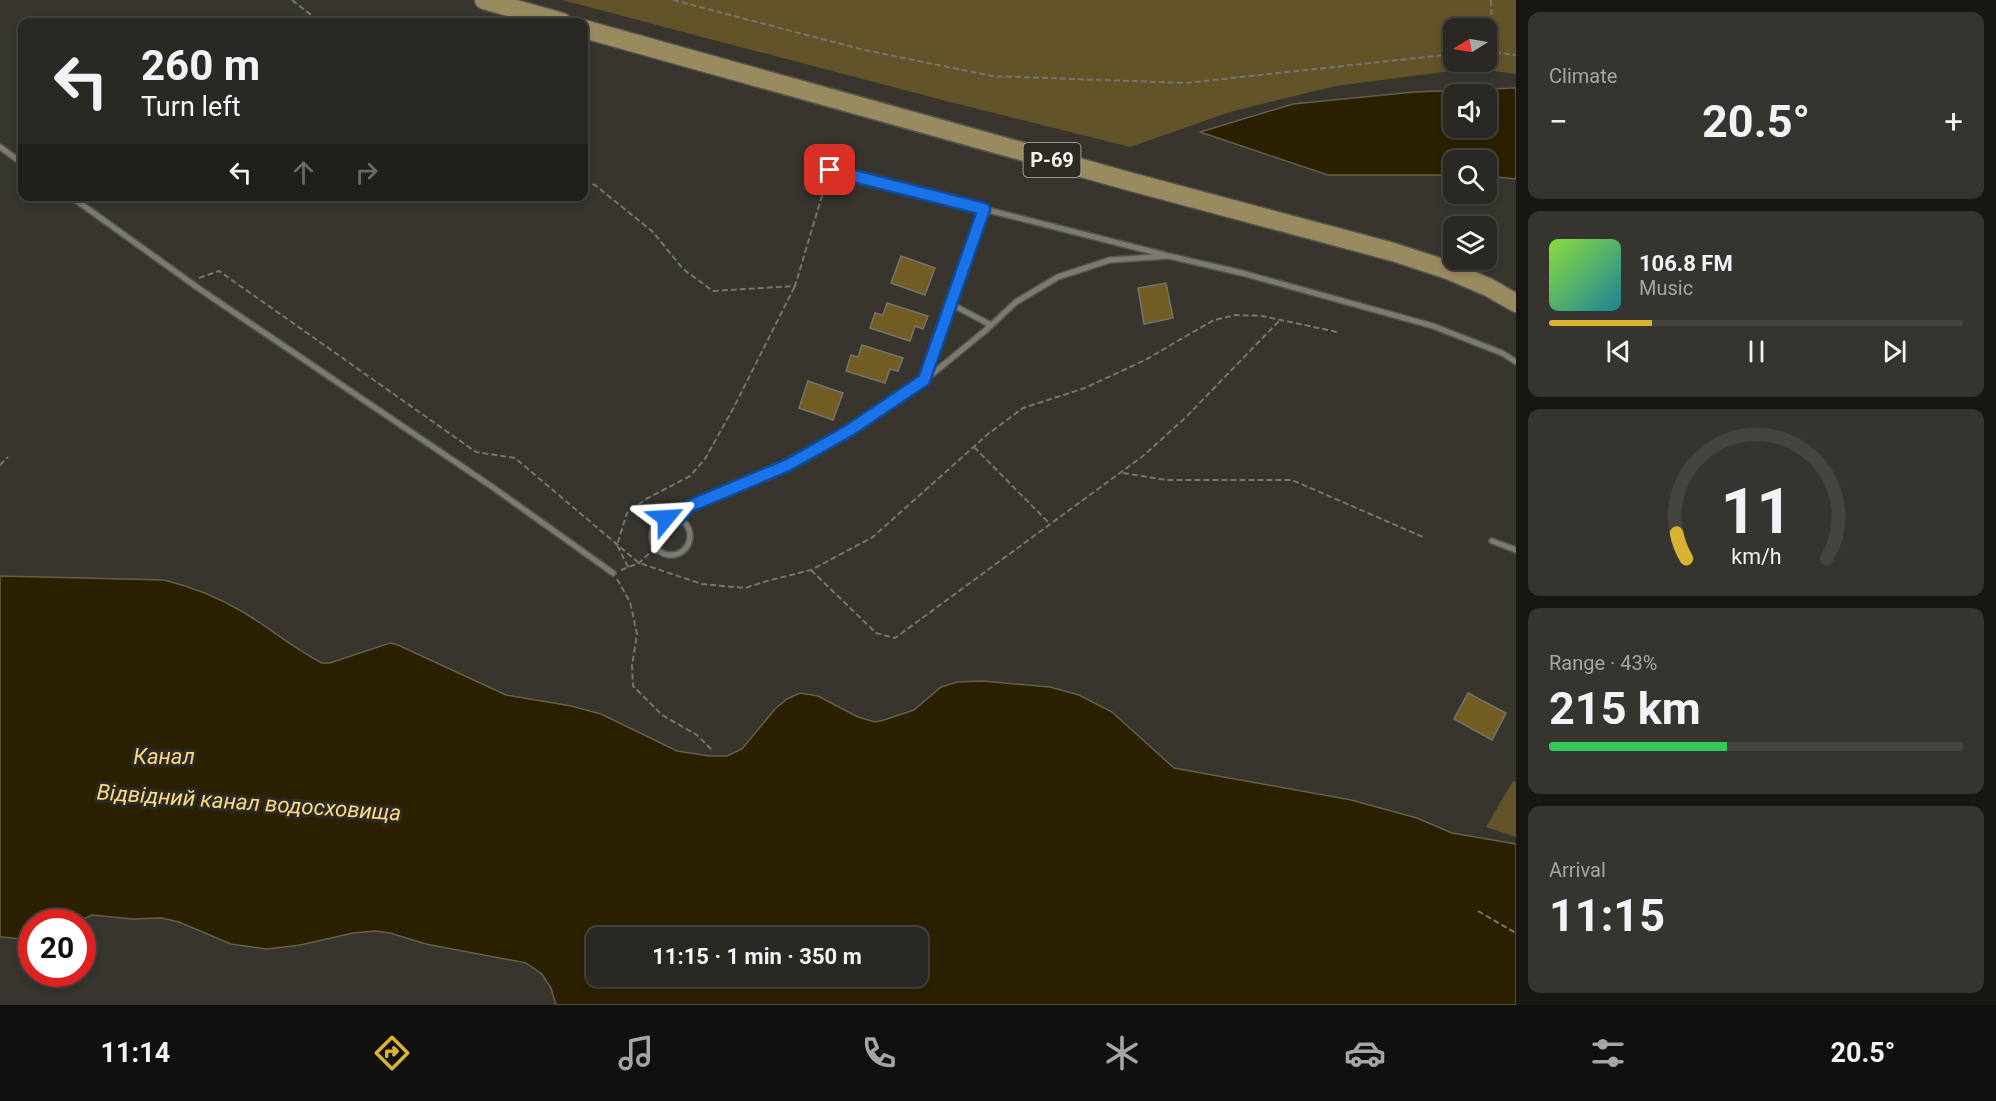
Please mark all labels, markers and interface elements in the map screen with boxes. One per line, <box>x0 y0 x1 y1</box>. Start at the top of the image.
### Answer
north arrow <box>1443 18 1497 72</box>
map controls <box>1443 18 1497 270</box>
text: 260 m <box>141 41 260 90</box>
icon: left <box>42 42 120 120</box>
text: Climate <box>1549 64 1617 88</box>
button: sound <box>1443 84 1497 138</box>
text: Turn left <box>141 91 241 123</box>
text: 20.5° <box>1702 95 1810 148</box>
text: − <box>1549 102 1568 141</box>
text: + <box>1944 102 1963 141</box>
road number: Р-69 <box>1024 143 1080 177</box>
pin <box>804 144 855 195</box>
button: search <box>1443 150 1497 204</box>
icon: arrive <box>813 153 846 186</box>
icon: left <box>224 156 257 189</box>
icon: ahead <box>287 156 320 189</box>
icon: right <box>350 156 383 189</box>
button: layers <box>1443 216 1497 270</box>
text: 106.8 FM <box>1639 251 1733 276</box>
text: Music <box>1639 276 1693 300</box>
icon: previous <box>1602 335 1635 368</box>
icon: pause <box>1740 335 1773 368</box>
icon: next <box>1878 335 1911 368</box>
text: 11 <box>1720 476 1792 549</box>
position arrow <box>634 486 698 550</box>
text: km/h <box>1731 545 1781 570</box>
text: Range · 43% <box>1549 651 1657 675</box>
text: 215 km <box>1549 682 1701 735</box>
water label: Канал <box>133 744 195 769</box>
water label: Відвідний канал водосховища <box>96 779 402 826</box>
text: Arrival <box>1549 858 1606 882</box>
text: 11:15 <box>1549 889 1665 942</box>
speed limit sign: 20 <box>18 909 96 987</box>
text: 11:15 · 1 min · 350 m <box>652 944 862 969</box>
icon: directions <box>371 1032 413 1074</box>
icon: music <box>615 1032 657 1074</box>
icon: phone <box>858 1032 900 1074</box>
icon: climate <box>1101 1032 1143 1074</box>
icon: car <box>1344 1032 1386 1074</box>
icon: filters <box>1587 1032 1629 1074</box>
text: 11:14 <box>101 1037 170 1069</box>
text: 20.5° <box>1830 1037 1895 1069</box>

